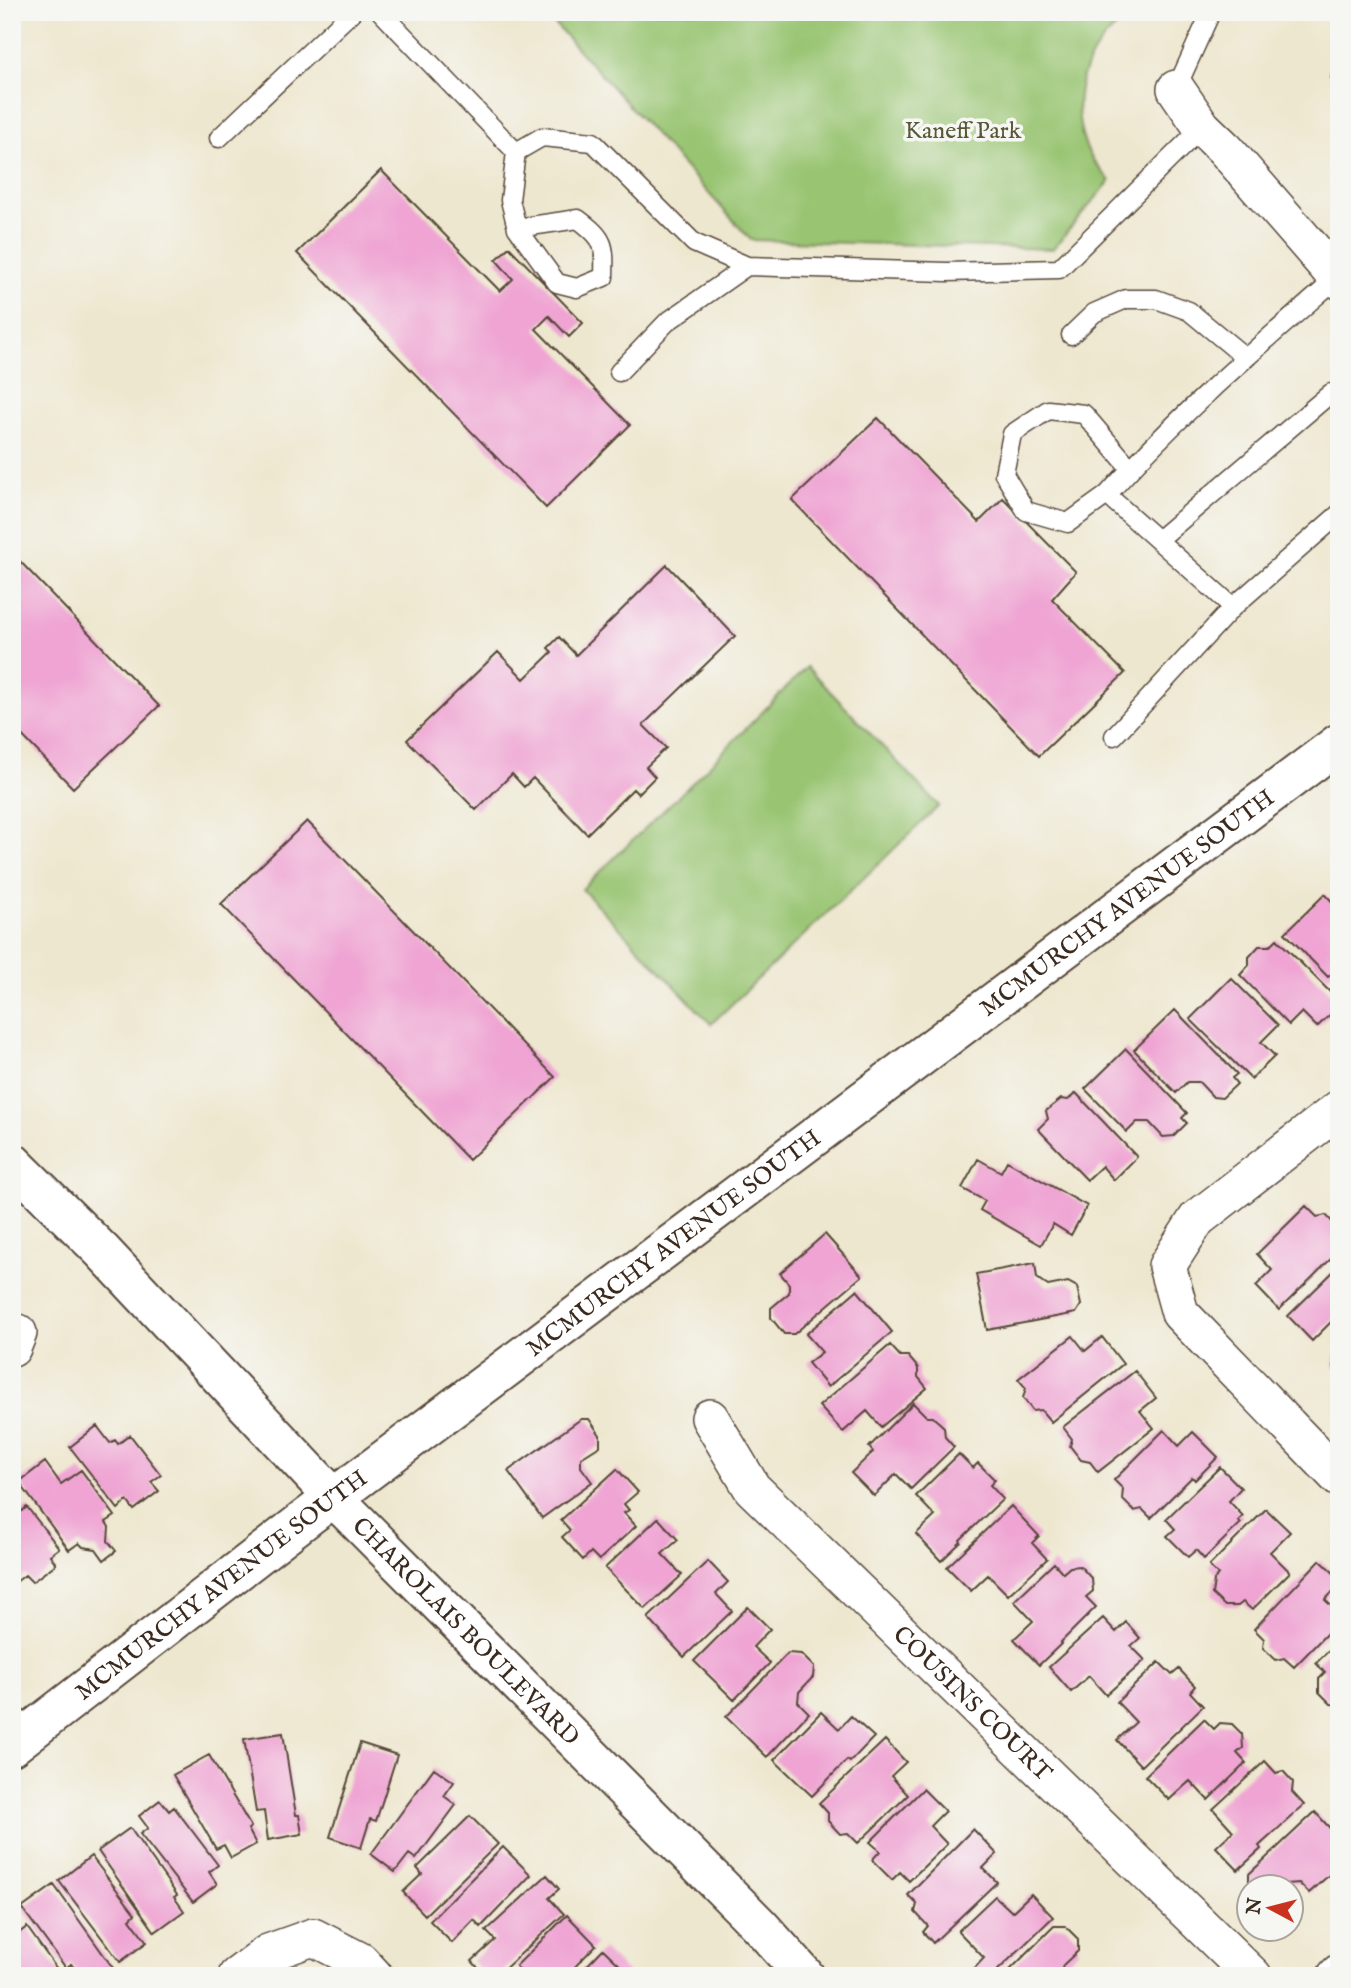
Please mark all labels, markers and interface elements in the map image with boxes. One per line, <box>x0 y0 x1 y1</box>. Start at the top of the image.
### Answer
park label: Kaneff Park <box>905 116 1022 147</box>
street label: MCMURCHY AVENUE SOUTH <box>974 783 1281 1024</box>
street label: MCMURCHY AVENUE SOUTH <box>521 1123 828 1364</box>
street label: MCMURCHY AVENUE SOUTH <box>70 1464 374 1708</box>
street label: CHAROLAIS BOULEVARD <box>345 1511 586 1753</box>
street label: COUSINS COURT <box>886 1620 1058 1789</box>
north arrow <box>1236 1872 1306 1942</box>
text: N <box>1242 1896 1268 1917</box>

